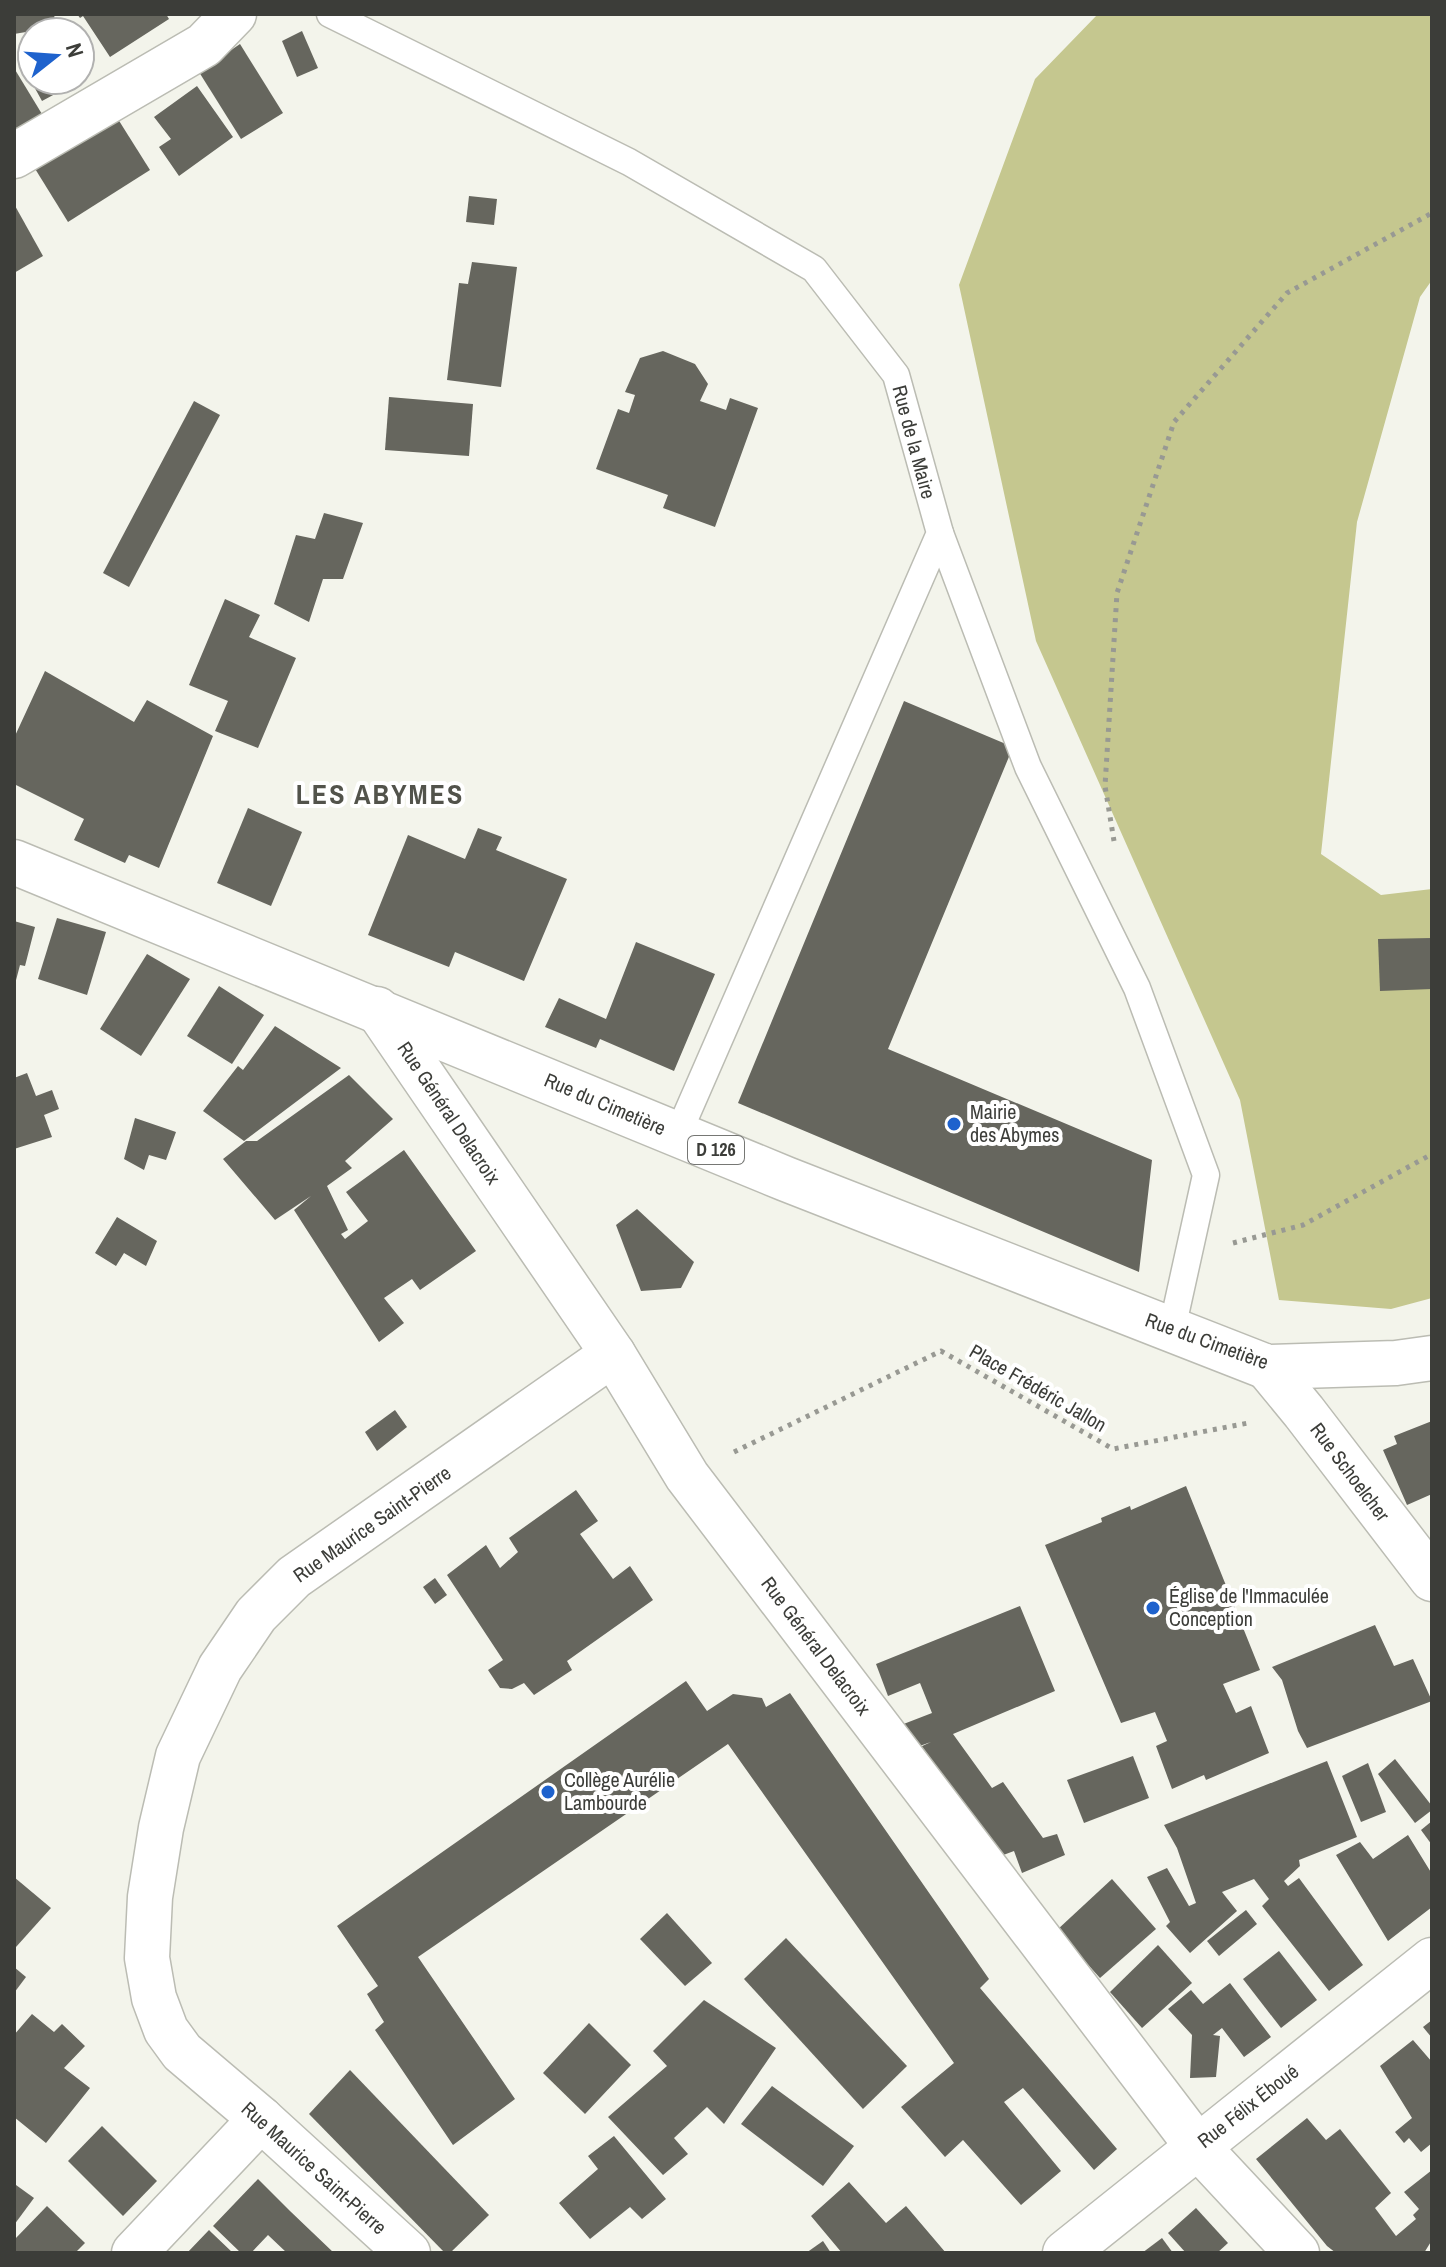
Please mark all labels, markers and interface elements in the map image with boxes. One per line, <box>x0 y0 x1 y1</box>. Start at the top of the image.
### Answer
north arrow <box>16 16 96 96</box>
text: N <box>59 40 91 61</box>
street label: Rue de la Maire <box>886 382 943 502</box>
district label: LES ABYMES <box>296 775 464 813</box>
street label: Rue Général Delacroix <box>392 1036 508 1190</box>
street label: Rue du Cimetière <box>540 1066 670 1141</box>
place label: Mairie des Abymes <box>970 1098 1059 1148</box>
marker: Mairie des Abymes <box>945 1115 963 1133</box>
road number: D 126 <box>688 1136 744 1164</box>
street label: Rue du Cimetière <box>1142 1306 1273 1375</box>
street label: Place Frédéric Jallon <box>965 1337 1112 1438</box>
street label: Rue Schoelcher <box>1305 1417 1397 1527</box>
street label: Rue Maurice Saint-Pierre <box>287 1459 456 1588</box>
street label: Rue Général Delacroix <box>755 1571 878 1721</box>
place label: Église de l'Immaculée Conception <box>1169 1582 1329 1632</box>
marker: Église de l'Immaculée Conception <box>1144 1599 1162 1617</box>
place label: Collège Aurélie Lambourde <box>564 1766 675 1816</box>
marker: Collège Aurélie Lambourde <box>539 1783 557 1801</box>
street label: Rue Félix Éboué <box>1192 2058 1304 2154</box>
street label: Rue Maurice Saint-Pierre <box>236 2095 393 2240</box>

